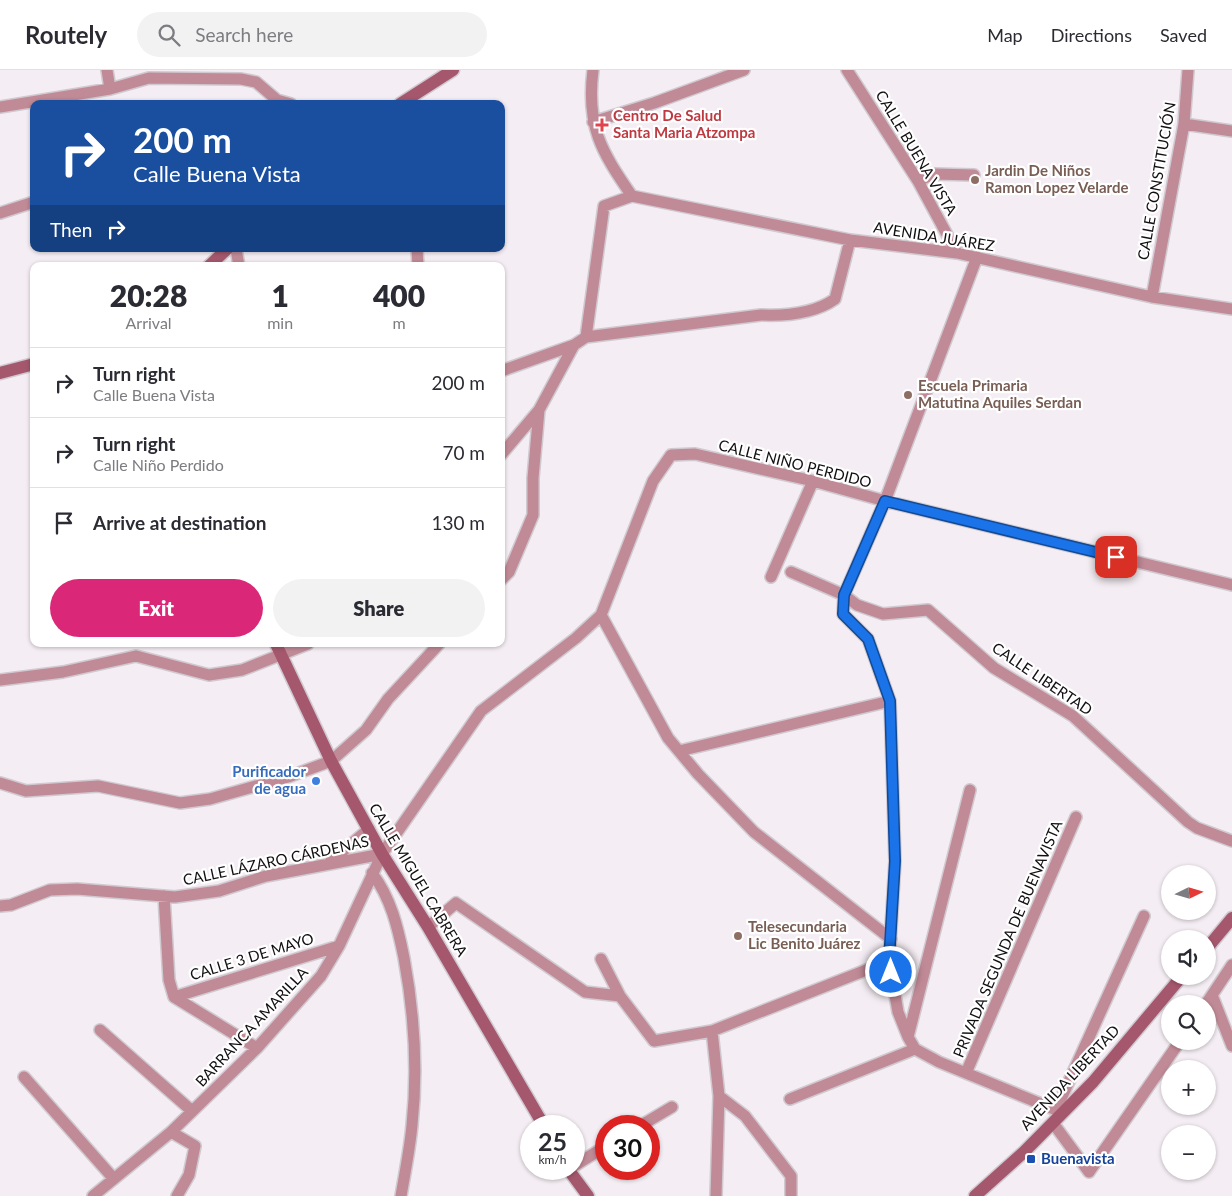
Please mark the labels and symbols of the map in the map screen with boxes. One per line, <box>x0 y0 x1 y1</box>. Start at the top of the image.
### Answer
street label: CALLE BUENA VISTA <box>872 87 962 219</box>
street label: CALLE CONSTITUCIÓN <box>1133 100 1179 261</box>
place label: Centro De Salud Santa Maria Atzompa <box>613 106 755 141</box>
marker: Centro De Salud Santa Maria Atzompa <box>595 118 609 132</box>
place label: Jardin De Niños Ramon Lopez Velarde <box>985 161 1128 196</box>
marker: Jardin De Niños Ramon Lopez Velarde <box>969 174 981 186</box>
street label: AVENIDA JUÁREZ <box>872 218 996 254</box>
place label: Escuela Primaria Matutina Aquiles Serdan <box>918 376 1082 411</box>
marker: Escuela Primaria Matutina Aquiles Serdan <box>902 389 914 401</box>
street label: CALLE NIÑO PERDIDO <box>717 435 874 491</box>
pin <box>1095 536 1137 578</box>
street label: CALLE LIBERTAD <box>989 638 1096 718</box>
place label: Purificador de agua <box>232 762 306 797</box>
marker: Purificador de agua <box>310 775 322 787</box>
street label: CALLE MIGUEL CABRERA <box>366 800 472 960</box>
street label: PRIVADA SEGUNDA DE BUENAVISTA <box>949 817 1066 1060</box>
street label: CALLE LÁZARO CÁRDENAS <box>181 832 370 889</box>
north arrow <box>1161 865 1216 920</box>
place label: Telesecundaria Lic Benito Juárez <box>748 917 861 952</box>
street label: CALLE 3 DE MAYO <box>188 929 316 983</box>
marker: Telesecundaria Lic Benito Juárez <box>732 930 744 942</box>
position arrow <box>864 945 916 997</box>
street label: BARRANCA AMARILLA <box>191 962 312 1090</box>
street label: AVENIDA LIBERTAD <box>1016 1021 1123 1134</box>
speed limit sign: 30 <box>595 1115 660 1180</box>
place label: Buenavista <box>1041 1149 1115 1167</box>
marker: Buenavista <box>1025 1153 1037 1165</box>

